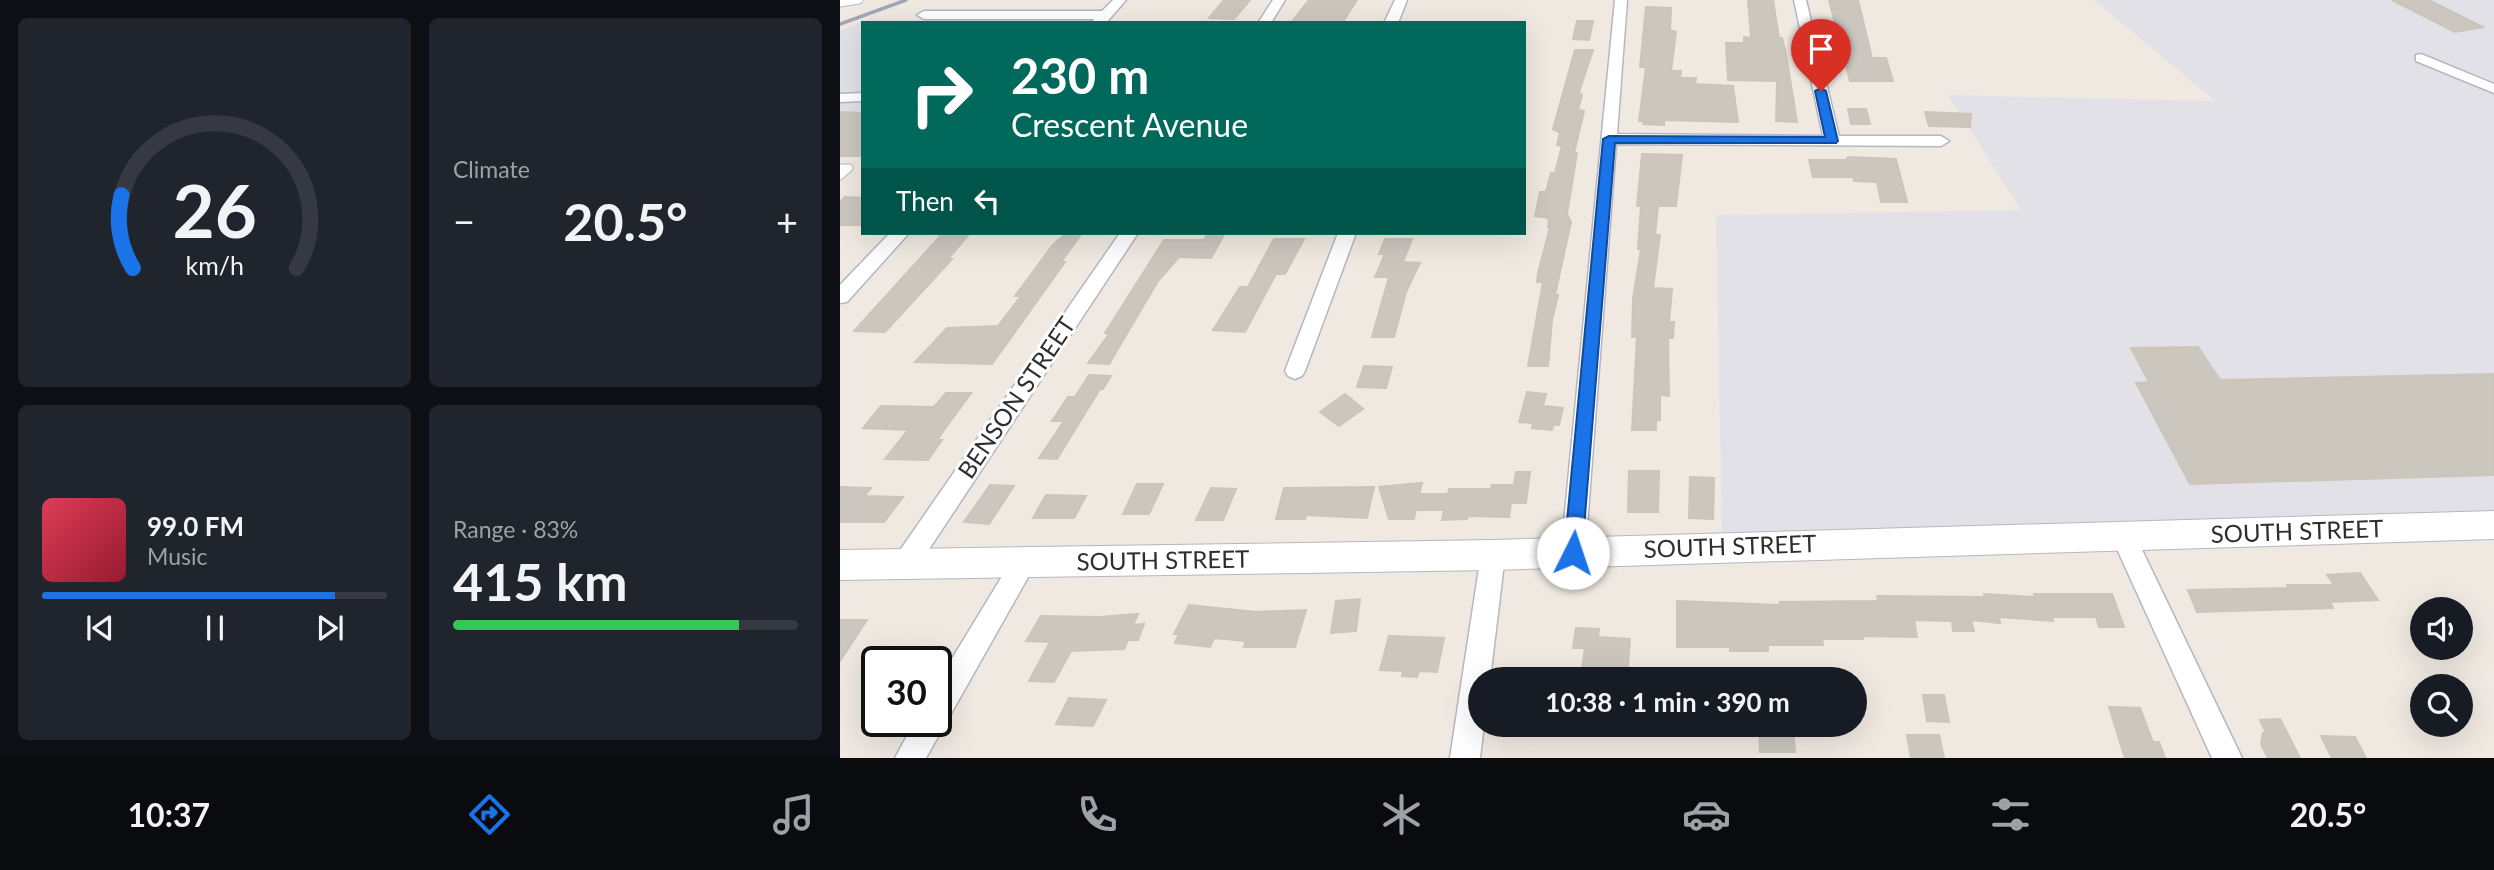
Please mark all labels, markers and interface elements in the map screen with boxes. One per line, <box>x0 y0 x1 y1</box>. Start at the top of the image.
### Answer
pin <box>1791 19 1851 91</box>
icon: arrive <box>1802 30 1840 68</box>
text: 230 m <box>1011 46 1149 104</box>
icon: right <box>896 49 987 140</box>
text: Crescent Avenue <box>1011 105 1248 144</box>
text: Climate <box>453 155 530 183</box>
text: 26 <box>172 167 257 255</box>
icon: left <box>968 182 1006 220</box>
text: Then <box>896 185 954 217</box>
text: 20.5° <box>563 190 688 252</box>
text: − <box>453 198 475 244</box>
text: + <box>776 198 798 244</box>
text: km/h <box>185 250 244 280</box>
street label: BENSON STREET <box>951 311 1080 483</box>
text: 99.0 FM <box>147 510 244 542</box>
street label: SOUTH STREET <box>2210 513 2384 548</box>
text: Range · 83% <box>453 515 578 543</box>
position arrow <box>1536 516 1610 590</box>
street label: SOUTH STREET <box>1643 528 1817 563</box>
text: Music <box>147 542 207 570</box>
street label: SOUTH STREET <box>1076 543 1250 576</box>
text: 415 km <box>453 550 627 612</box>
map controls <box>2410 597 2473 737</box>
button: sound <box>2410 597 2473 660</box>
icon: previous <box>81 609 119 647</box>
icon: pause <box>196 609 234 647</box>
icon: next <box>311 609 349 647</box>
speed limit sign: 30 <box>861 646 952 737</box>
button: search <box>2410 674 2473 737</box>
text: 10:38 · 1 min · 390 m <box>1545 686 1790 718</box>
icon: directions <box>465 790 514 839</box>
icon: music <box>769 790 818 839</box>
icon: phone <box>1073 790 1122 839</box>
icon: climate <box>1377 790 1426 839</box>
icon: car <box>1682 790 1731 839</box>
icon: filters <box>1986 790 2035 839</box>
text: 10:37 <box>128 795 210 834</box>
text: 20.5° <box>2290 795 2366 834</box>

